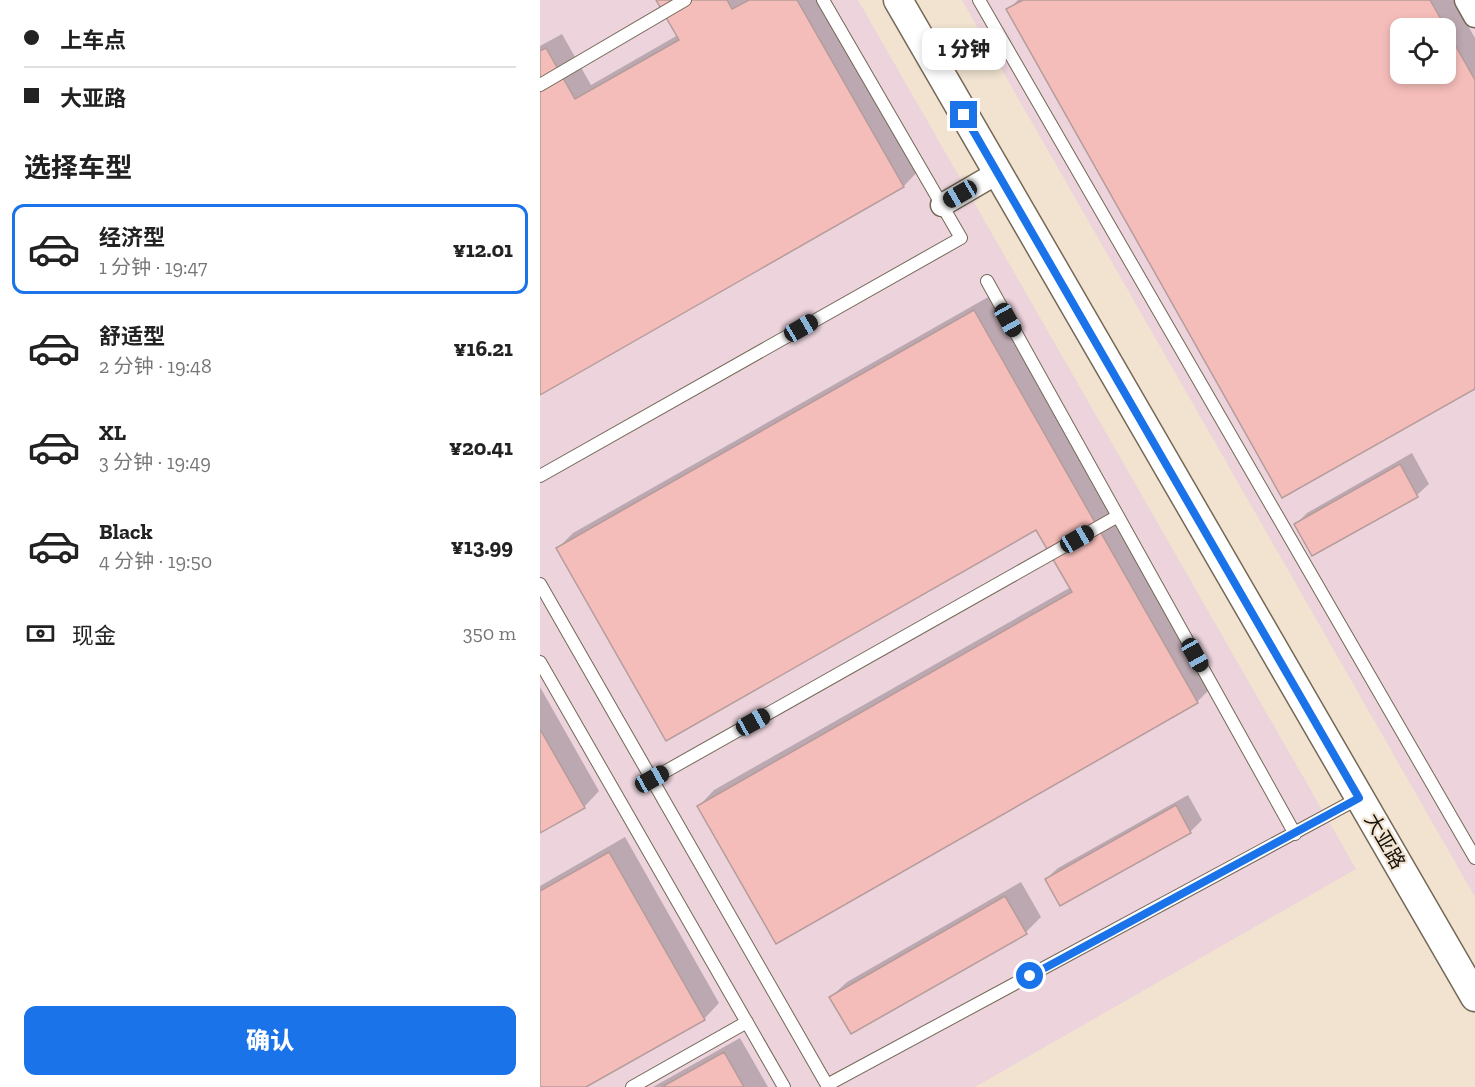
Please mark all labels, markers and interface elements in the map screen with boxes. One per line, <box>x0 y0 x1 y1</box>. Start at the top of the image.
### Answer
map controls <box>1390 18 1456 84</box>
button: locate <box>1390 18 1456 84</box>
text: 上车点 <box>60 27 126 54</box>
callout: 1 分钟 <box>922 28 1006 70</box>
text: 1 分钟 <box>938 37 990 61</box>
text: 大亚路 <box>60 85 126 112</box>
route end <box>950 101 977 128</box>
text: 选择车型 <box>24 152 132 184</box>
car <box>940 177 980 211</box>
icon: car <box>27 222 81 276</box>
text: 经济型 <box>99 224 165 251</box>
text: ¥12.01 <box>453 236 513 263</box>
text: 1 分钟 · 19:47 <box>99 255 207 279</box>
car <box>991 300 1025 340</box>
car <box>781 311 821 345</box>
icon: car <box>27 321 81 375</box>
text: 舒适型 <box>99 323 165 350</box>
text: ¥16.21 <box>454 335 513 362</box>
text: 2 分钟 · 19:48 <box>99 354 212 378</box>
text: XL <box>99 419 126 446</box>
icon: car <box>27 420 81 474</box>
text: ¥20.41 <box>449 434 513 461</box>
text: 3 分钟 · 19:49 <box>99 450 211 474</box>
text: Black <box>99 518 153 545</box>
icon: car <box>27 519 81 573</box>
car <box>1057 522 1097 556</box>
text: ¥13.99 <box>451 533 513 560</box>
text: 4 分钟 · 19:50 <box>99 549 212 573</box>
icon: cash <box>24 617 57 650</box>
text: 350 m <box>463 621 516 645</box>
text: 现金 <box>72 622 116 649</box>
car <box>1178 635 1212 675</box>
car <box>733 705 773 739</box>
car <box>632 762 672 796</box>
street label: 大亚路 <box>1360 809 1410 873</box>
route start <box>1016 962 1043 989</box>
button: 确认 <box>24 1006 516 1075</box>

